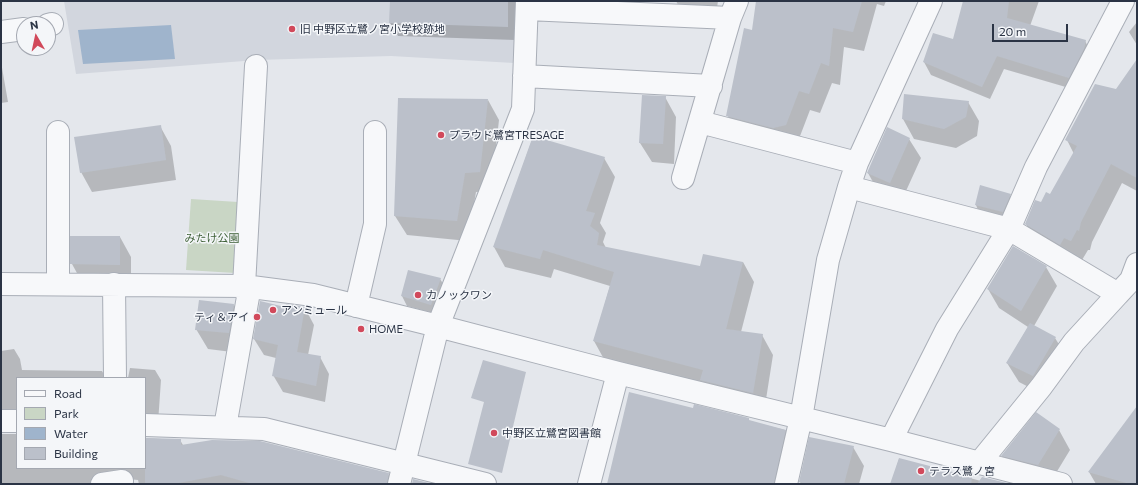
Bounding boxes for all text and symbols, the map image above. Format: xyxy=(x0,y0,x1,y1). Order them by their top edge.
north arrow xyxy=(16,16,56,56)
scale bar xyxy=(994,16,1070,42)
text: N xyxy=(29,18,39,32)
place label: 旧 中野区立鷺ノ宮小学校跡地 xyxy=(300,22,445,36)
marker: 旧 中野区立鷺ノ宮小学校跡地 xyxy=(287,24,297,34)
text: 20 m xyxy=(999,24,1026,38)
place label: プラウド鷺宮TRESAGE xyxy=(449,128,564,142)
marker: プラウド鷺宮TRESAGE xyxy=(436,130,446,140)
park label: みたけ公園 xyxy=(185,231,239,245)
place label: カノックワン xyxy=(426,288,492,302)
marker: カノックワン xyxy=(413,290,423,300)
place label: アンミュール xyxy=(281,303,347,317)
marker: アンミュール xyxy=(268,305,278,315)
place label: ティ＆アイ xyxy=(194,310,249,324)
marker: ティ＆アイ xyxy=(252,312,262,322)
place label: HOME xyxy=(369,322,403,336)
marker: HOME xyxy=(356,324,366,334)
legend xyxy=(16,377,146,469)
text: Road xyxy=(54,386,82,400)
text: Park xyxy=(54,406,79,420)
text: Water xyxy=(54,426,88,440)
place label: 中野区立鷺宮図書館 xyxy=(502,426,601,440)
marker: 中野区立鷺宮図書館 xyxy=(489,428,499,438)
text: Building xyxy=(54,446,98,460)
place label: テラス鷺ノ宮 xyxy=(929,464,995,478)
marker: テラス鷺ノ宮 xyxy=(916,466,926,476)

